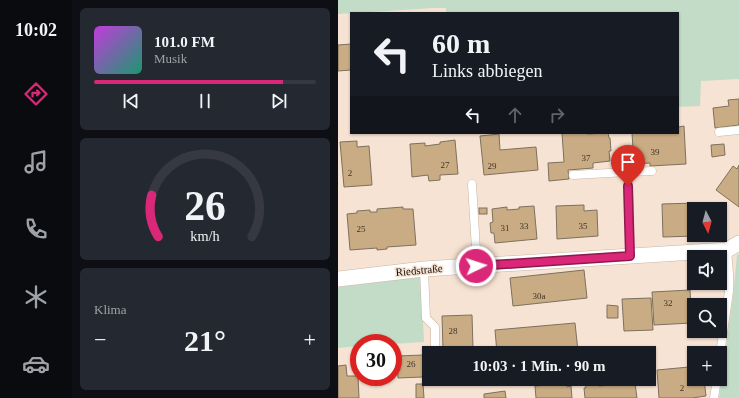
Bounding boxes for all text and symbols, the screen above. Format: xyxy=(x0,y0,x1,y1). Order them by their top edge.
text: 10:02 xyxy=(15,20,57,40)
icon: left xyxy=(366,28,418,80)
text: 60 m xyxy=(432,28,490,59)
text: 101.0 FM xyxy=(154,34,215,50)
text: Musik xyxy=(154,51,187,66)
text: Links abbiegen xyxy=(432,61,542,81)
icon: directions xyxy=(22,80,50,108)
icon: previous xyxy=(120,90,142,112)
icon: pause xyxy=(194,90,216,112)
icon: next xyxy=(268,90,290,112)
icon: left xyxy=(462,104,484,126)
icon: ahead xyxy=(504,104,526,126)
icon: right xyxy=(546,104,568,126)
pin xyxy=(611,145,645,186)
house number: 39 xyxy=(651,147,660,157)
icon: music xyxy=(22,148,50,176)
icon: arrive xyxy=(617,151,639,173)
house number: 37 xyxy=(582,153,591,163)
house number: 27 xyxy=(441,160,450,170)
house number: 29 xyxy=(488,161,497,171)
house number: 2 xyxy=(348,168,352,178)
text: 26 xyxy=(184,183,226,229)
north arrow xyxy=(687,202,727,242)
map controls xyxy=(687,202,727,386)
icon: phone xyxy=(22,215,50,243)
house number: 33 xyxy=(520,221,529,231)
house number: 35 xyxy=(579,221,588,231)
house number: 31 xyxy=(501,223,510,233)
house number: 25 xyxy=(357,224,366,234)
text: km/h xyxy=(190,228,220,244)
position arrow xyxy=(455,245,497,287)
button: sound xyxy=(687,250,727,290)
street label: Riedstraße xyxy=(395,262,443,278)
icon: climate xyxy=(22,283,50,311)
house number: 30a xyxy=(533,291,546,301)
house number: 32 xyxy=(664,298,673,308)
button: search xyxy=(687,298,727,338)
text: Klima xyxy=(94,302,127,317)
text: 21° xyxy=(184,324,226,357)
house number: 28 xyxy=(449,326,458,336)
text: − xyxy=(94,327,106,352)
text: + xyxy=(304,327,316,352)
speed limit sign: 30 xyxy=(350,334,402,386)
button: + xyxy=(687,346,727,386)
icon: car xyxy=(22,350,50,378)
text: 10:03 · 1 Min. · 90 m xyxy=(473,358,605,374)
house number: 26 xyxy=(407,359,416,369)
house number: 2 xyxy=(680,383,684,393)

